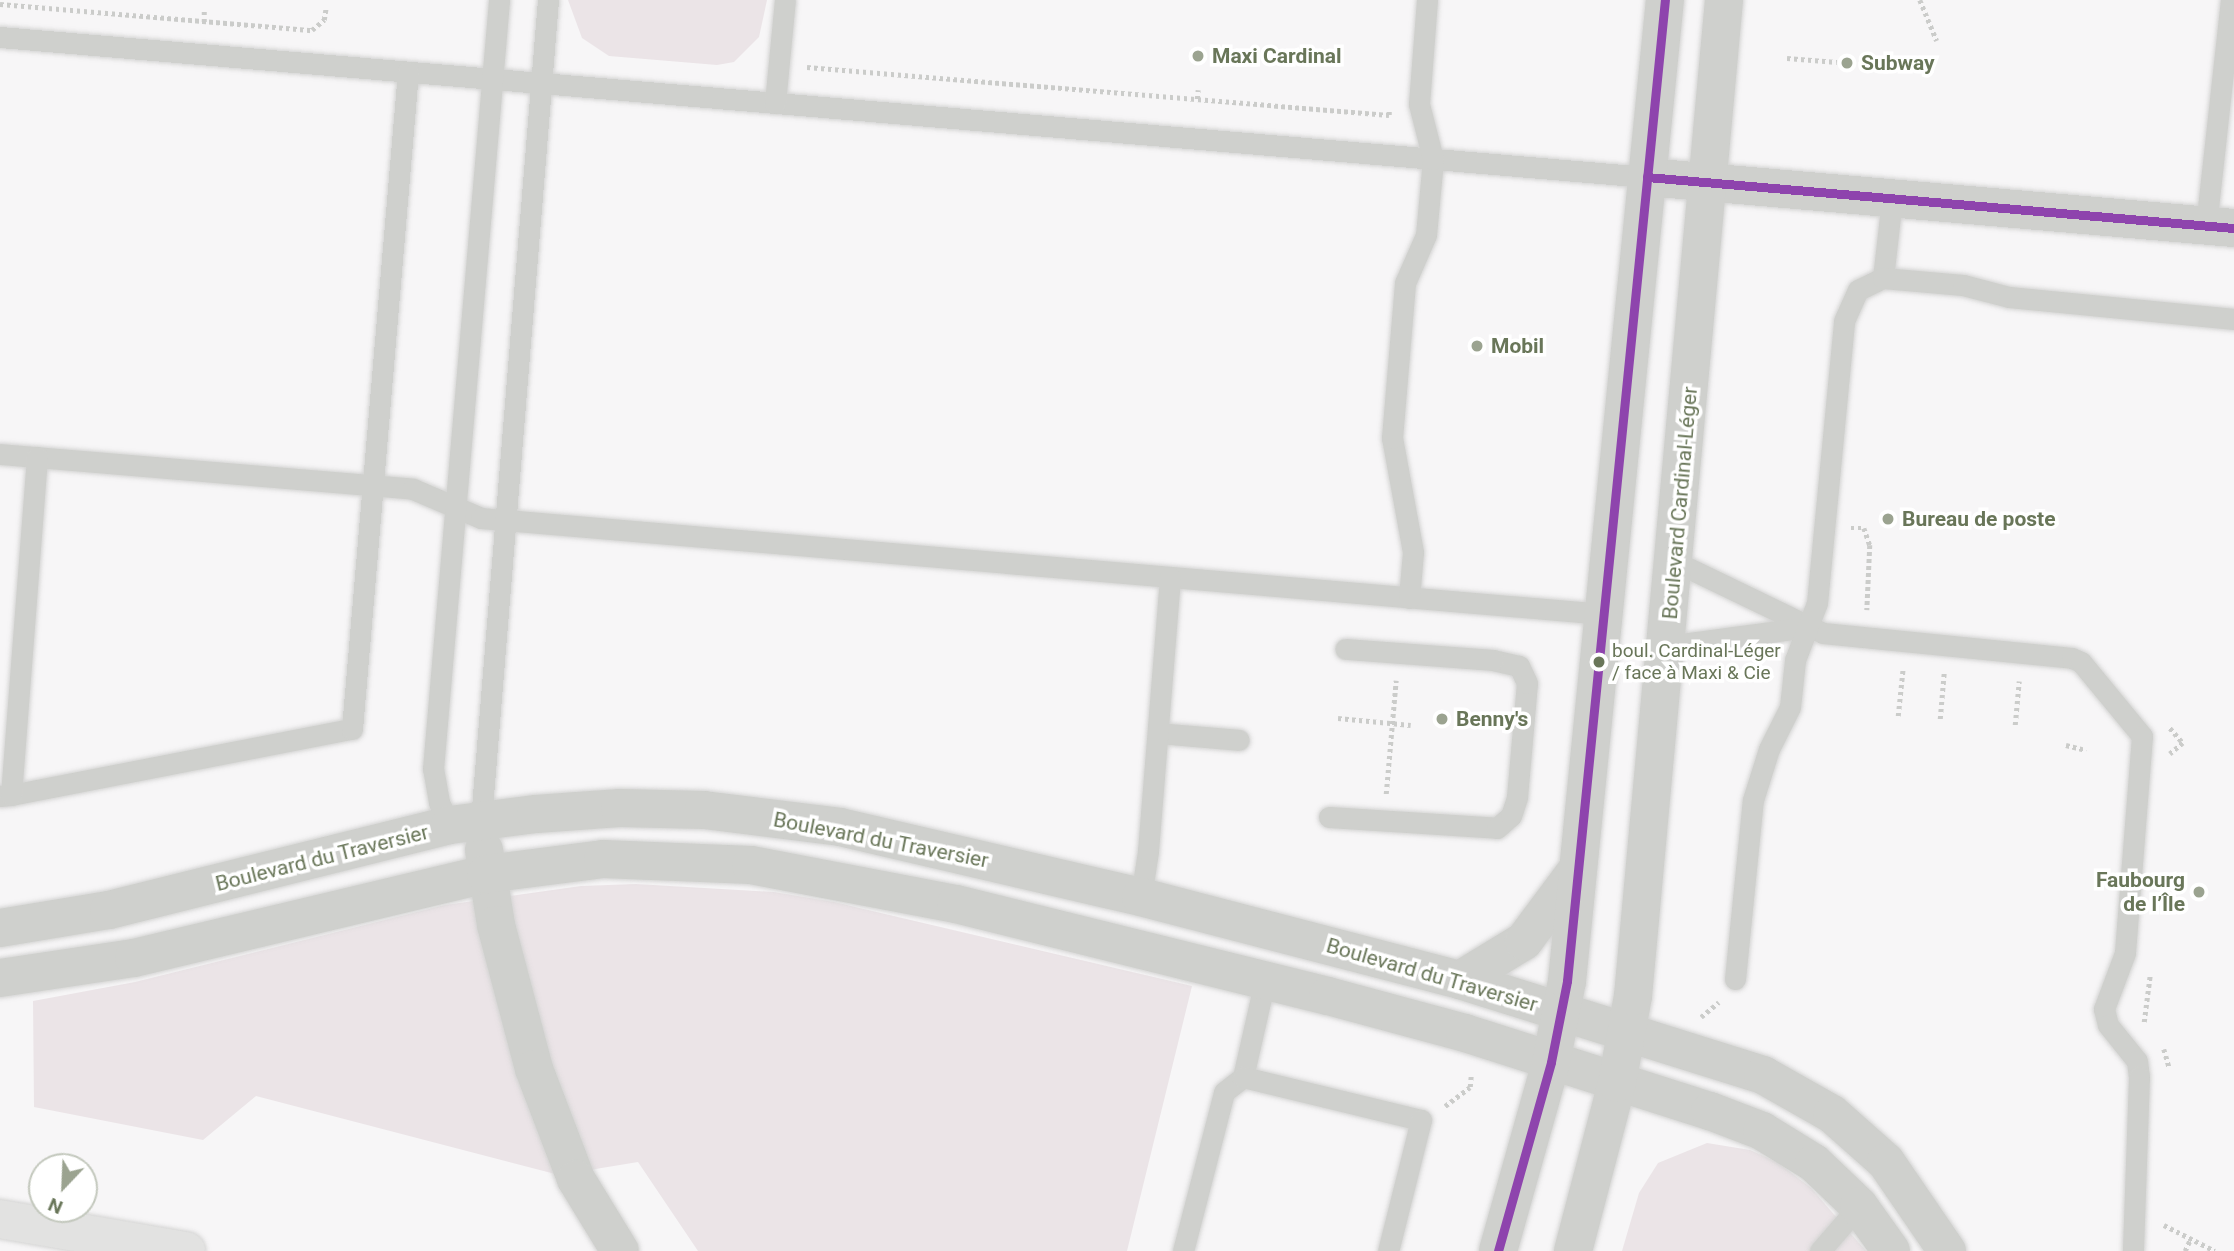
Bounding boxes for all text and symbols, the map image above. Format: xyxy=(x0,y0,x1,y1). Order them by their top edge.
place label: Maxi Cardinal xyxy=(1212,43,1342,69)
marker: Maxi Cardinal xyxy=(1190,48,1206,64)
place label: Subway xyxy=(1861,50,1935,76)
marker: Subway xyxy=(1839,55,1855,71)
place label: Mobil xyxy=(1491,333,1544,359)
marker: Mobil xyxy=(1469,338,1485,354)
street label: Boulevard Cardinal-Léger xyxy=(1657,386,1703,620)
place label: Bureau de poste xyxy=(1902,506,2056,532)
marker: Bureau de poste xyxy=(1880,511,1896,527)
place label: boul. Cardinal-Léger / face à Maxi & Cie xyxy=(1612,640,1781,684)
marker: boul. Cardinal-Léger / face à Maxi & Cie xyxy=(1592,655,1606,669)
place label: Benny's xyxy=(1456,706,1528,732)
marker: Benny's xyxy=(1434,711,1450,727)
street label: Boulevard du Traversier xyxy=(771,807,991,873)
street label: Boulevard du Traversier xyxy=(213,819,431,897)
place label: Faubourg de l’Île xyxy=(2096,867,2185,917)
marker: Faubourg de l’Île xyxy=(2191,884,2207,900)
street label: Boulevard du Traversier xyxy=(1323,933,1541,1017)
north arrow xyxy=(28,1153,98,1223)
text: N xyxy=(45,1193,66,1219)

